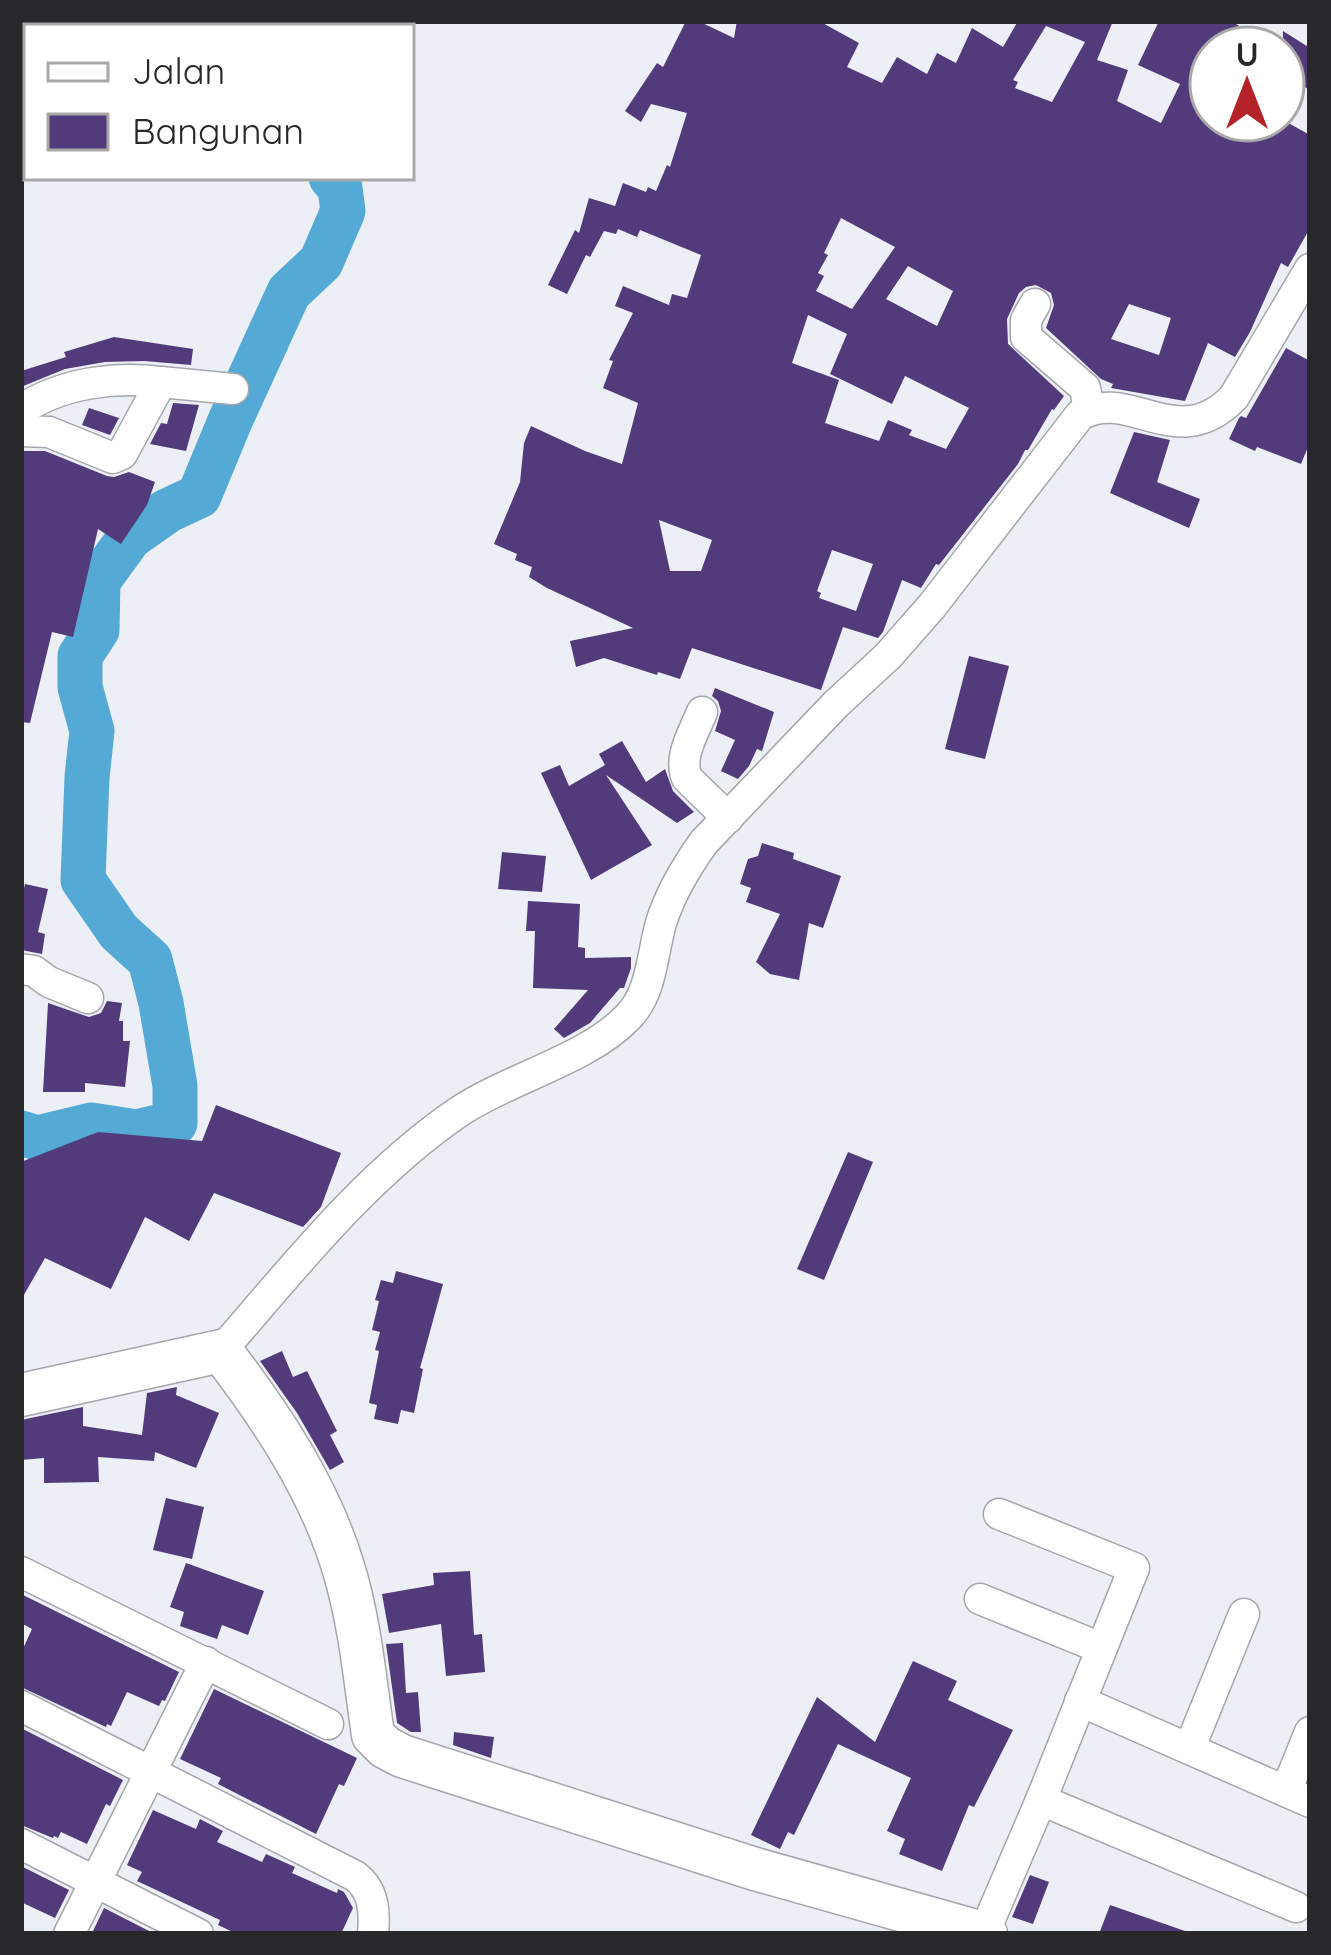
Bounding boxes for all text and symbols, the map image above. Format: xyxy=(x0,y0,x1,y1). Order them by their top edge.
legend xyxy=(24,24,414,180)
north arrow xyxy=(1187,24,1307,144)
text: U xyxy=(1235,33,1259,74)
text: Jalan xyxy=(132,48,225,93)
text: Bangunan xyxy=(132,108,304,153)

